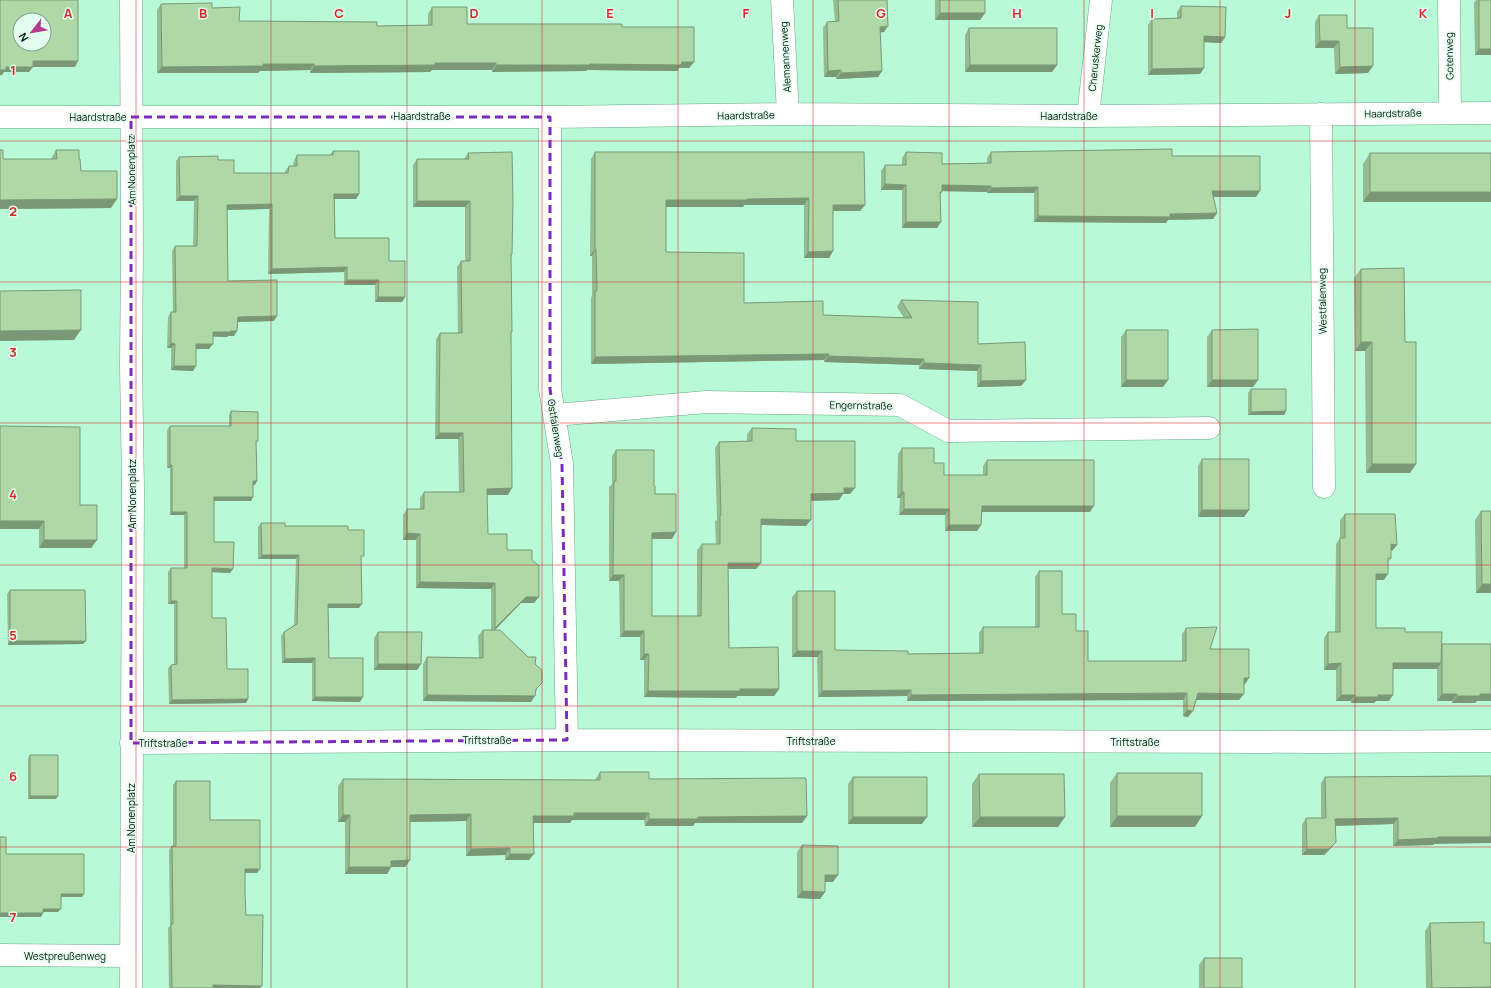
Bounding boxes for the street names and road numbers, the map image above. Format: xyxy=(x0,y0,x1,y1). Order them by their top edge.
street label: Alemannenweg xyxy=(776,21,794,93)
street label: Cheruskerweg xyxy=(1085,24,1105,92)
street label: Gotenweg xyxy=(1442,32,1456,80)
street label: Haardstraße xyxy=(1364,105,1422,121)
street label: Haardstraße xyxy=(717,107,775,123)
street label: Haardstraße xyxy=(393,109,451,123)
street label: Haardstraße xyxy=(1040,109,1098,123)
street label: Haardstraße xyxy=(69,110,127,124)
street label: Am Nonenplatz xyxy=(123,135,139,205)
street label: Westfalenweg xyxy=(1314,268,1330,334)
street label: Engernstraße xyxy=(829,397,893,413)
street label: Ostfalenweg xyxy=(544,398,568,458)
street label: Am Nonenplatz xyxy=(125,459,139,529)
street label: Triftstraße xyxy=(462,733,512,747)
street label: Triftstraße xyxy=(786,734,836,748)
street label: Triftstraße xyxy=(1110,735,1160,749)
street label: Triftstraße xyxy=(138,736,188,750)
street label: Am Nonenplatz xyxy=(124,783,138,853)
street label: Westpreußenweg xyxy=(24,949,106,963)

